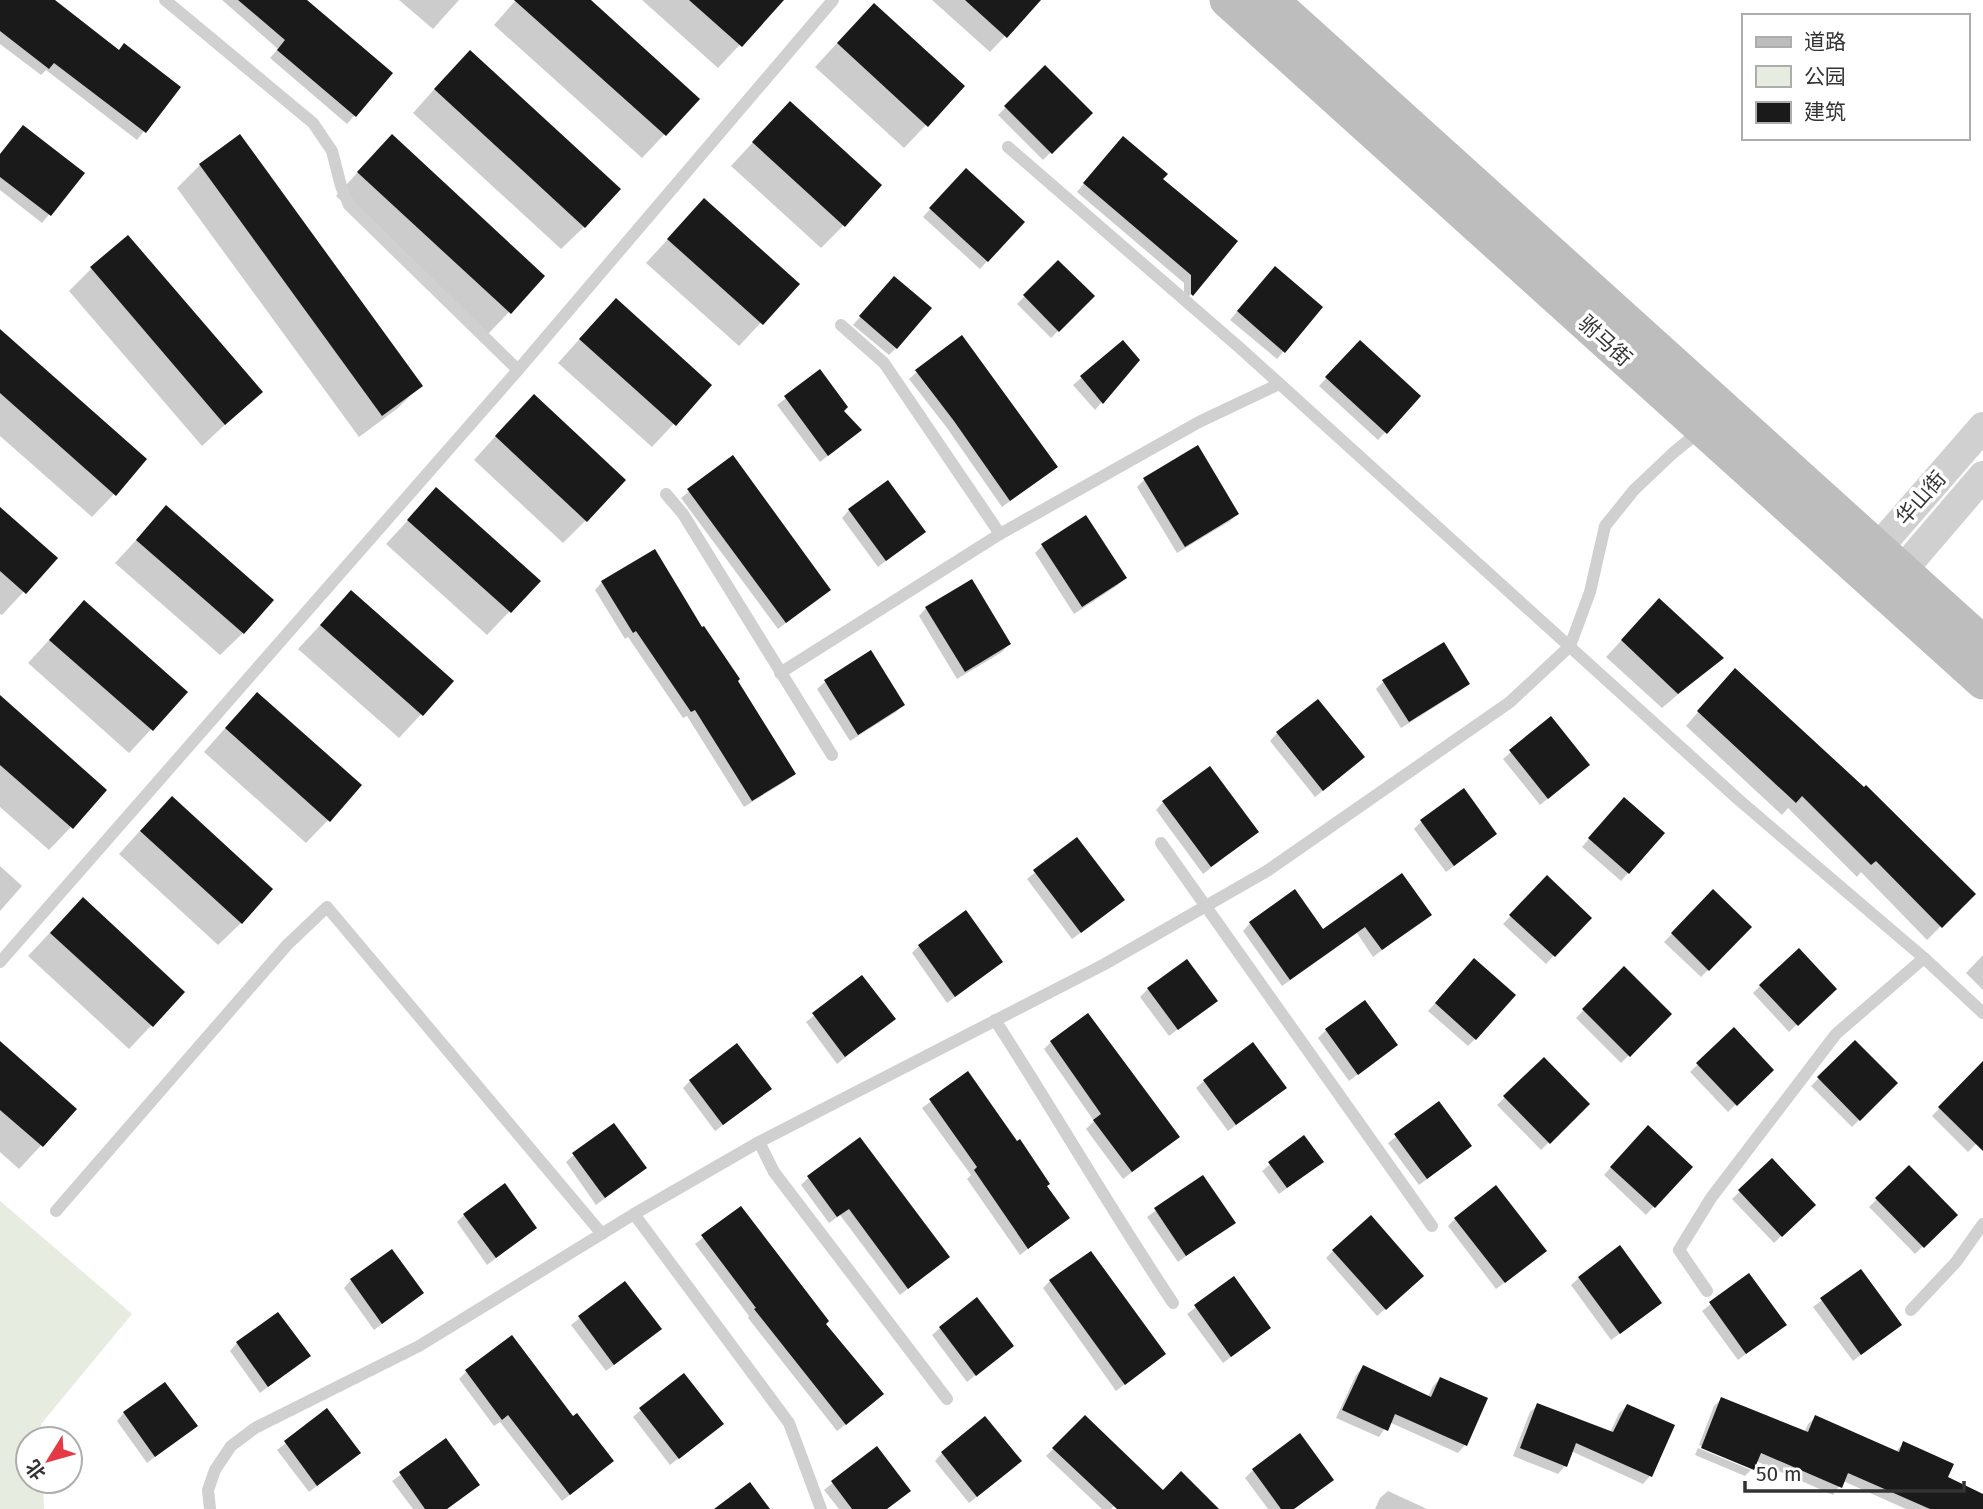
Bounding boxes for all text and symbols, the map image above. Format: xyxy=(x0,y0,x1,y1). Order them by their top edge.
legend xyxy=(1742,14,1969,140)
text: 道路 xyxy=(1804,29,1846,55)
text: 公园 xyxy=(1804,64,1846,90)
text: 建筑 xyxy=(1804,99,1846,125)
street label: 驸马街 xyxy=(1573,310,1637,372)
street label: 华山街 xyxy=(1891,466,1951,530)
north arrow xyxy=(14,1425,84,1495)
scale bar xyxy=(1745,1450,1964,1494)
text: 北 xyxy=(21,1455,51,1484)
text: 50 m xyxy=(1756,1461,1802,1487)

